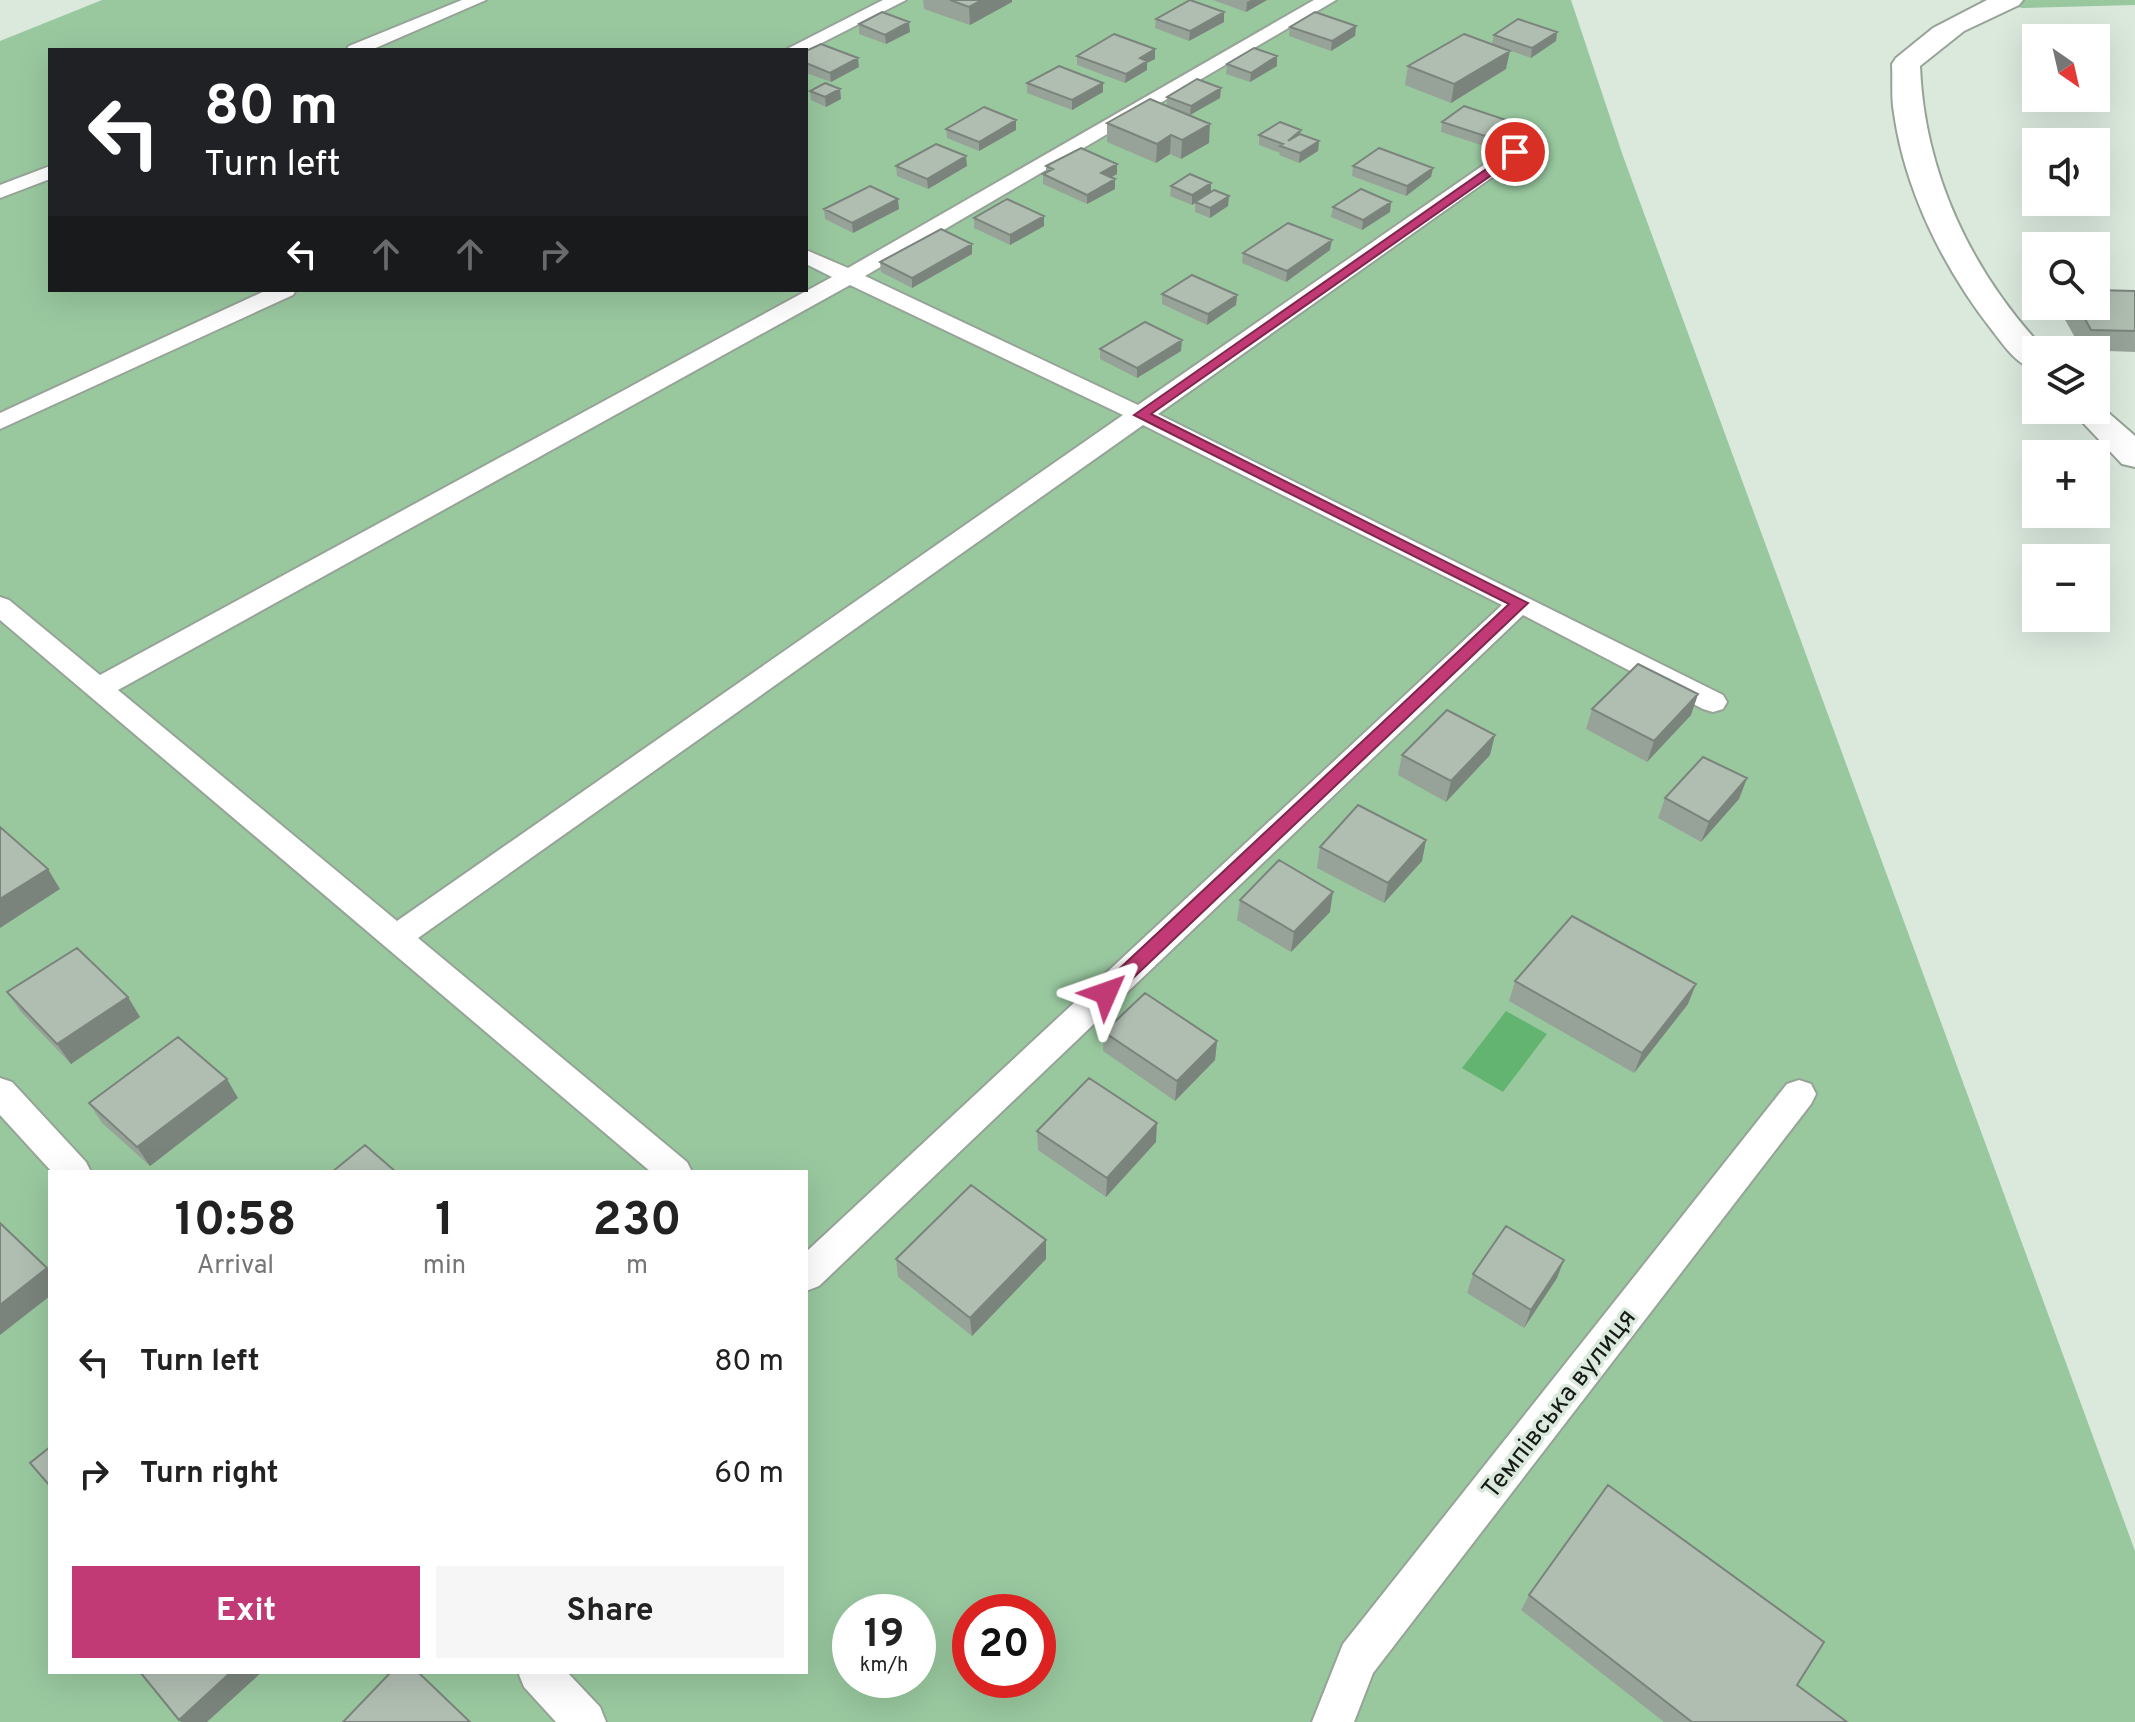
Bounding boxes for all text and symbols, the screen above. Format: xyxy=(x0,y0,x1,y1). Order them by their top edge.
north arrow xyxy=(2022,24,2110,112)
map controls xyxy=(2022,24,2110,632)
text: 80 m xyxy=(204,74,338,144)
icon: left xyxy=(72,80,176,184)
pin xyxy=(1481,118,1549,186)
button: sound xyxy=(2022,128,2110,216)
icon: arrive xyxy=(1493,130,1537,174)
text: Turn left xyxy=(204,143,341,189)
icon: left xyxy=(280,232,324,276)
icon: ahead xyxy=(364,232,408,276)
icon: ahead xyxy=(448,232,492,276)
icon: right xyxy=(532,232,576,276)
button: search xyxy=(2022,232,2110,320)
button: layers xyxy=(2022,336,2110,424)
button: + xyxy=(2022,440,2110,528)
button: − xyxy=(2022,544,2110,632)
position arrow xyxy=(1064,951,1148,1035)
text: 10:58 xyxy=(174,1192,296,1252)
text: 1 xyxy=(435,1192,454,1252)
text: 230 xyxy=(593,1192,682,1252)
text: Arrival xyxy=(197,1250,274,1283)
text: min xyxy=(423,1250,466,1283)
text: m xyxy=(626,1250,648,1283)
street label: Темпівська вулиця xyxy=(1476,1303,1644,1506)
icon: left xyxy=(72,1340,116,1384)
text: Turn left xyxy=(140,1344,260,1381)
text: 80 m xyxy=(714,1344,784,1381)
icon: right xyxy=(72,1452,116,1496)
text: Turn right xyxy=(140,1456,278,1493)
text: 60 m xyxy=(714,1456,784,1493)
button: Exit xyxy=(72,1566,420,1658)
button: Share xyxy=(436,1566,784,1658)
speed limit sign: 20 xyxy=(952,1594,1056,1698)
text: 19 xyxy=(864,1611,904,1661)
text: km/h xyxy=(860,1653,908,1679)

